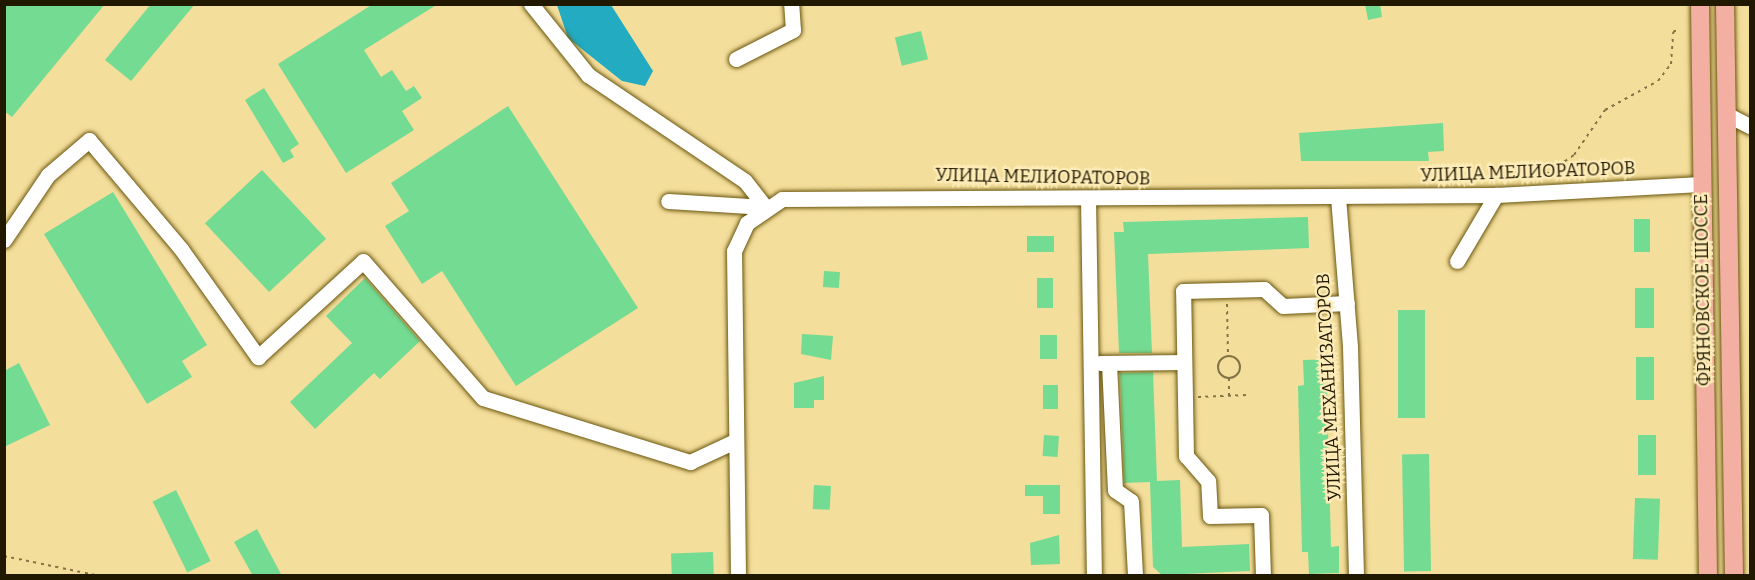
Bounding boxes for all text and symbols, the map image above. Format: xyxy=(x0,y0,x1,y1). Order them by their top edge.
street label: УЛИЦА МЕЛИОРАТОРОВ xyxy=(1420,157,1636,187)
street label: УЛИЦА МЕЛИОРАТОРОВ xyxy=(935,164,1151,190)
street label: ФРЯНОВСКОЕ ШОССЕ xyxy=(1691,194,1715,386)
street label: УЛИЦА МЕХАНИЗАТОРОВ xyxy=(1312,273,1346,501)

